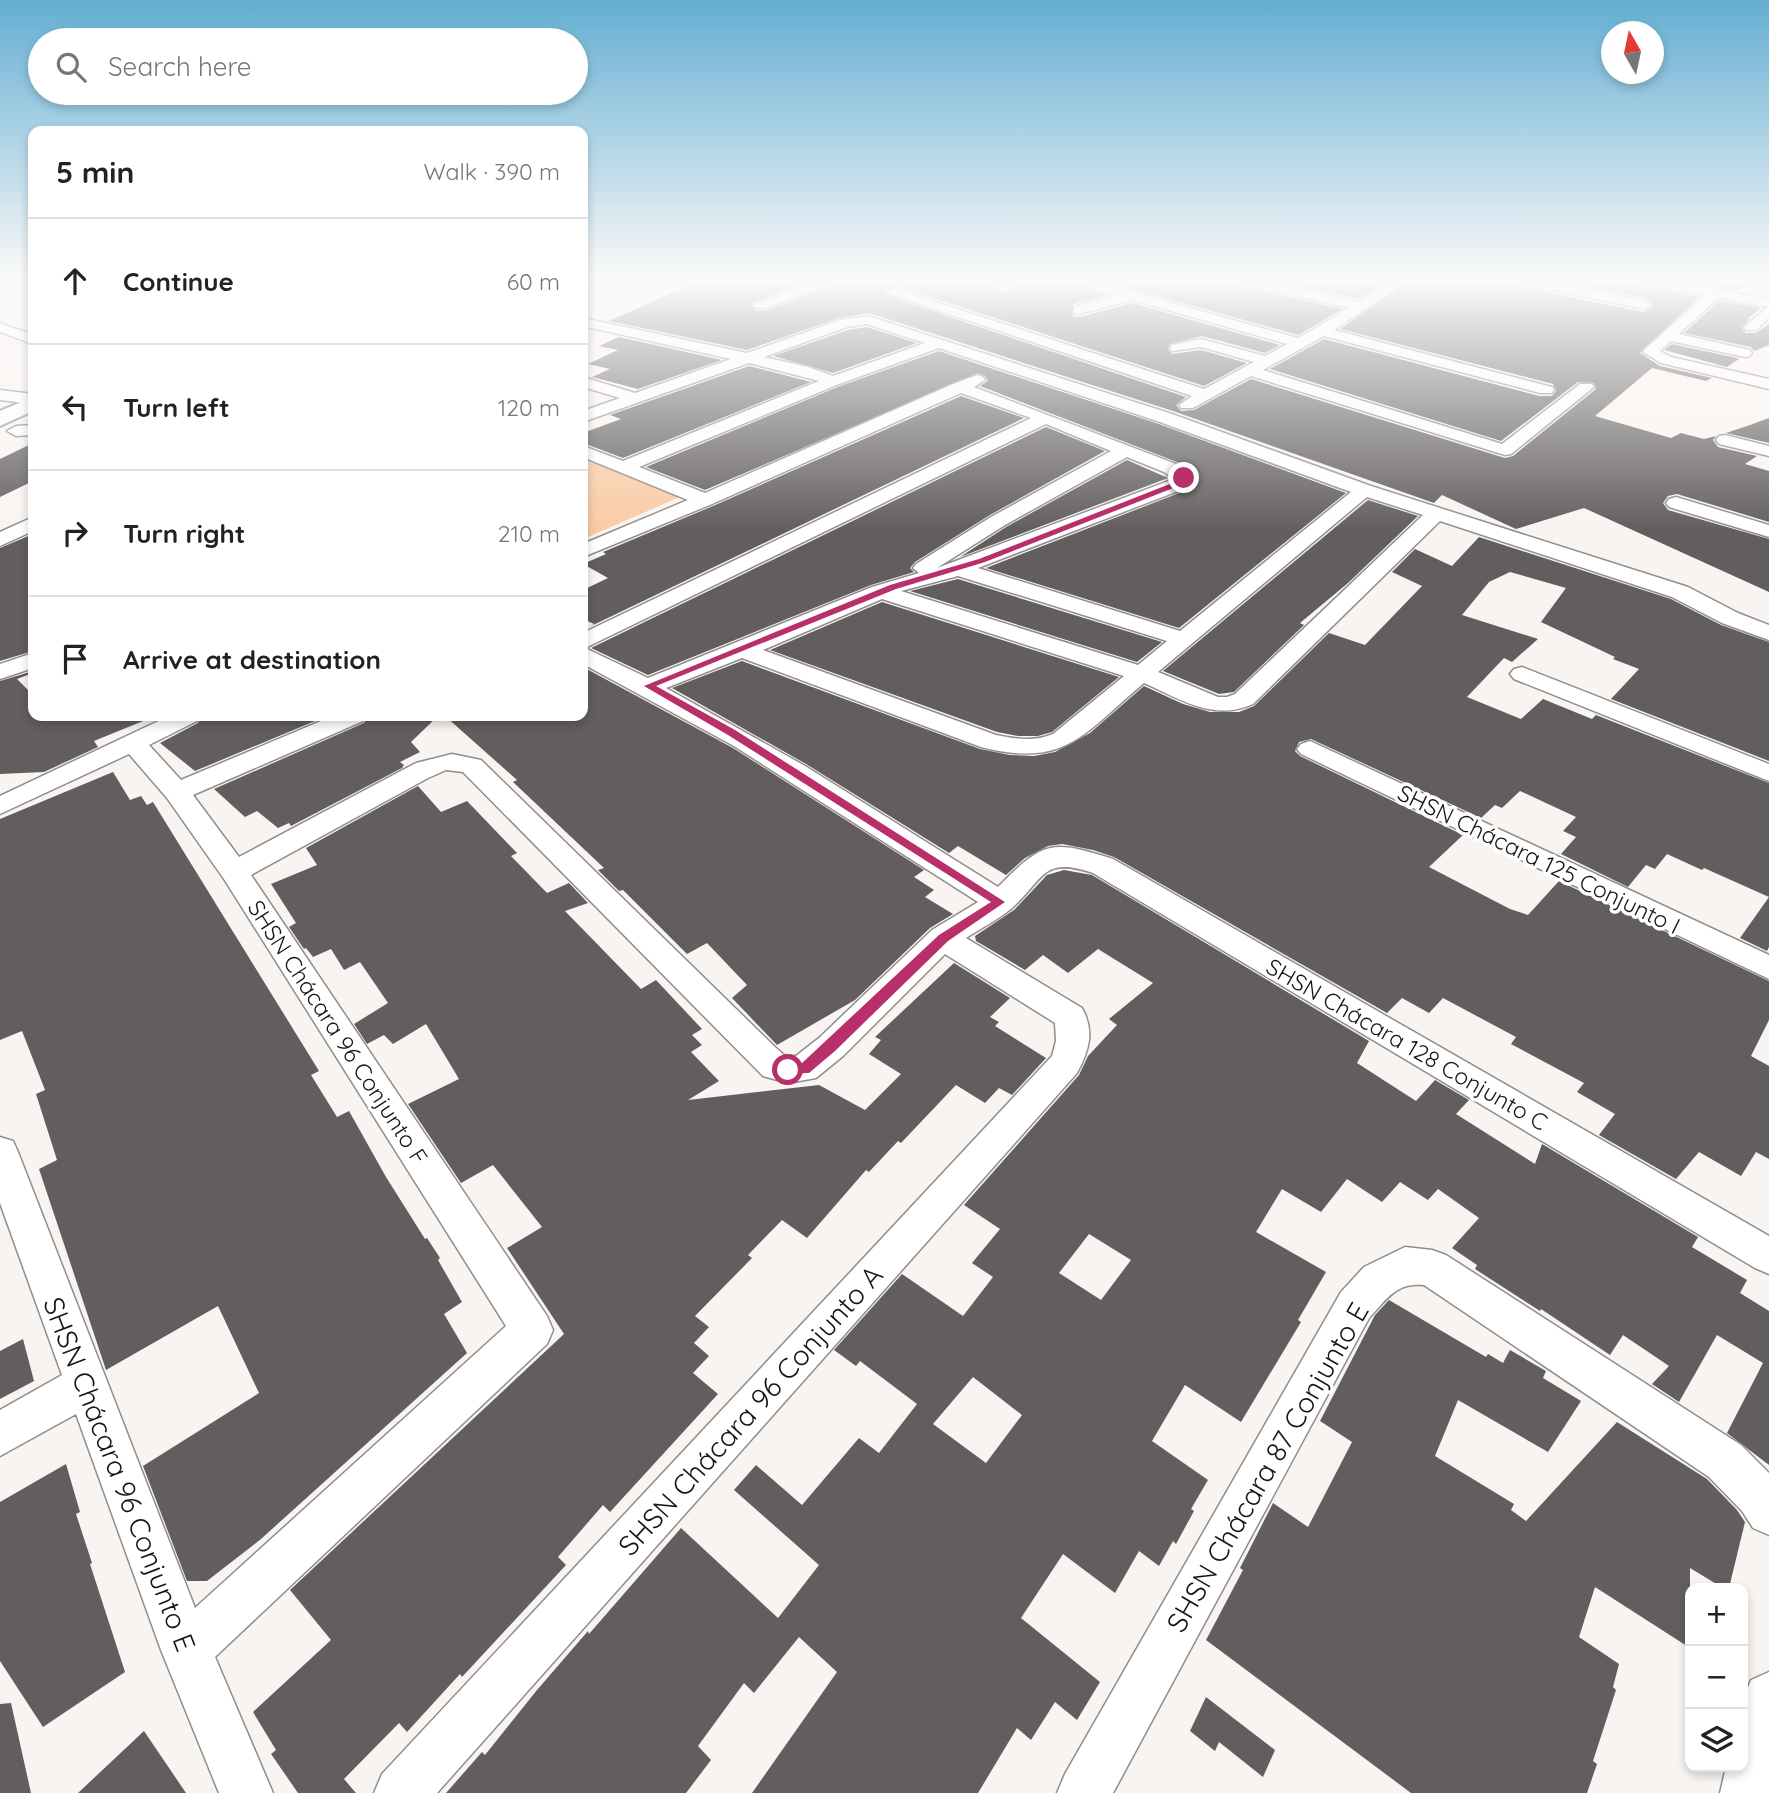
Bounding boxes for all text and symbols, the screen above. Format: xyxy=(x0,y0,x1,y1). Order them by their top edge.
north arrow xyxy=(1601,21,1664,84)
search box xyxy=(28,28,588,105)
icon: search xyxy=(52,48,90,86)
text: Search here xyxy=(108,50,252,83)
text: 5 min xyxy=(56,153,134,191)
text: Walk · 390 m xyxy=(424,157,560,186)
icon: ahead xyxy=(56,262,94,300)
text: Continue xyxy=(123,265,234,298)
text: 60 m xyxy=(507,267,560,296)
icon: left xyxy=(56,388,94,426)
text: Turn left xyxy=(123,391,230,424)
text: 120 m xyxy=(498,393,560,422)
route end xyxy=(1168,462,1199,493)
icon: right xyxy=(56,514,94,552)
text: Turn right xyxy=(123,517,245,550)
text: 210 m xyxy=(498,519,560,548)
icon: arrive xyxy=(56,640,94,678)
text: Arrive at destination xyxy=(123,643,381,676)
street label: SHSN Chácara 125 Conjunto I xyxy=(1393,778,1685,940)
street label: SHSN Chácara 96 Conjunto F xyxy=(242,894,434,1170)
street label: SHSN Chácara 128 Conjunto C xyxy=(1261,952,1553,1136)
route start xyxy=(772,1054,803,1085)
street label: SHSN Chácara 96 Conjunto A xyxy=(610,1258,890,1562)
street label: SHSN Chácara 96 Conjunto E xyxy=(36,1292,204,1656)
street label: SHSN Chácara 87 Conjunto E xyxy=(1158,1296,1376,1638)
map controls xyxy=(1685,1583,1748,1772)
button: + xyxy=(1685,1583,1748,1646)
button: − xyxy=(1685,1646,1748,1709)
button: layers xyxy=(1685,1709,1748,1772)

